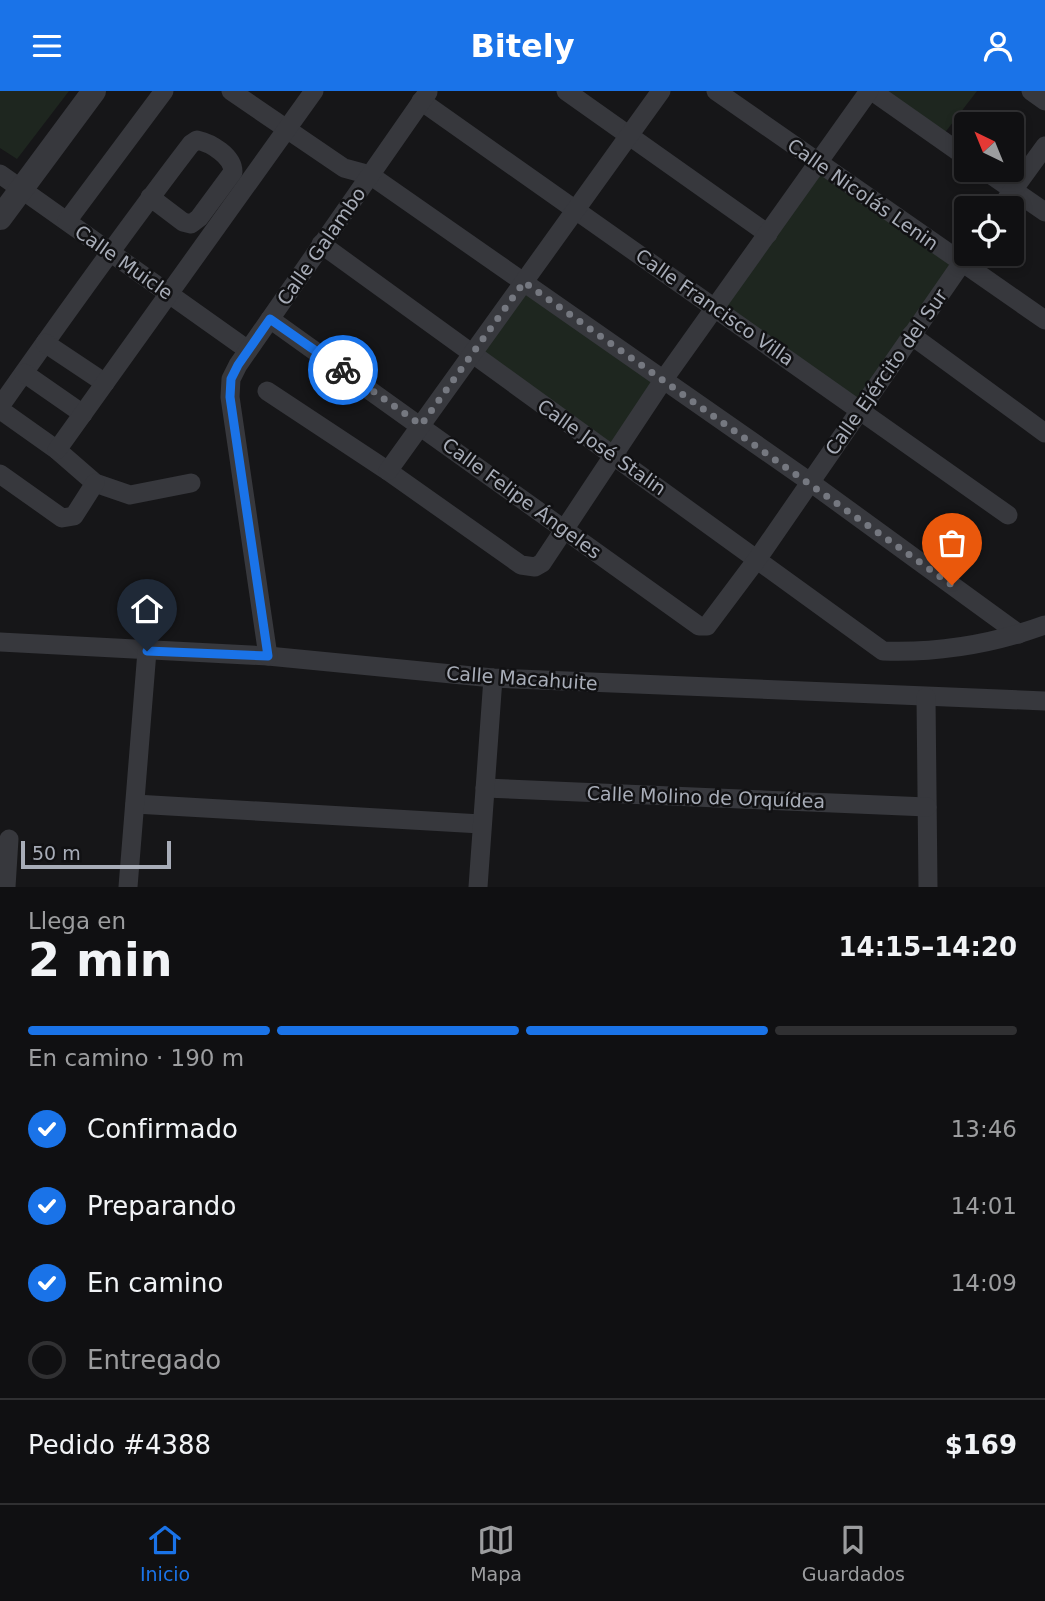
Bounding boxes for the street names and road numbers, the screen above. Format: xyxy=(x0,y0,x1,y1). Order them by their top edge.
street label: Calle Nicolás Lenin xyxy=(783,134,943,254)
street label: Calle Galambo xyxy=(272,183,370,309)
street label: Calle Muicle xyxy=(71,220,177,304)
street label: Calle Francisco Villa xyxy=(632,244,798,370)
street label: Calle Ejército del Sur xyxy=(820,285,952,459)
street label: Calle José Stalin xyxy=(534,394,670,500)
street label: Calle Felipe Ángeles xyxy=(438,433,606,563)
street label: Calle Macahuite xyxy=(446,662,598,694)
street label: Calle Molino de Orquídea xyxy=(586,782,826,812)

